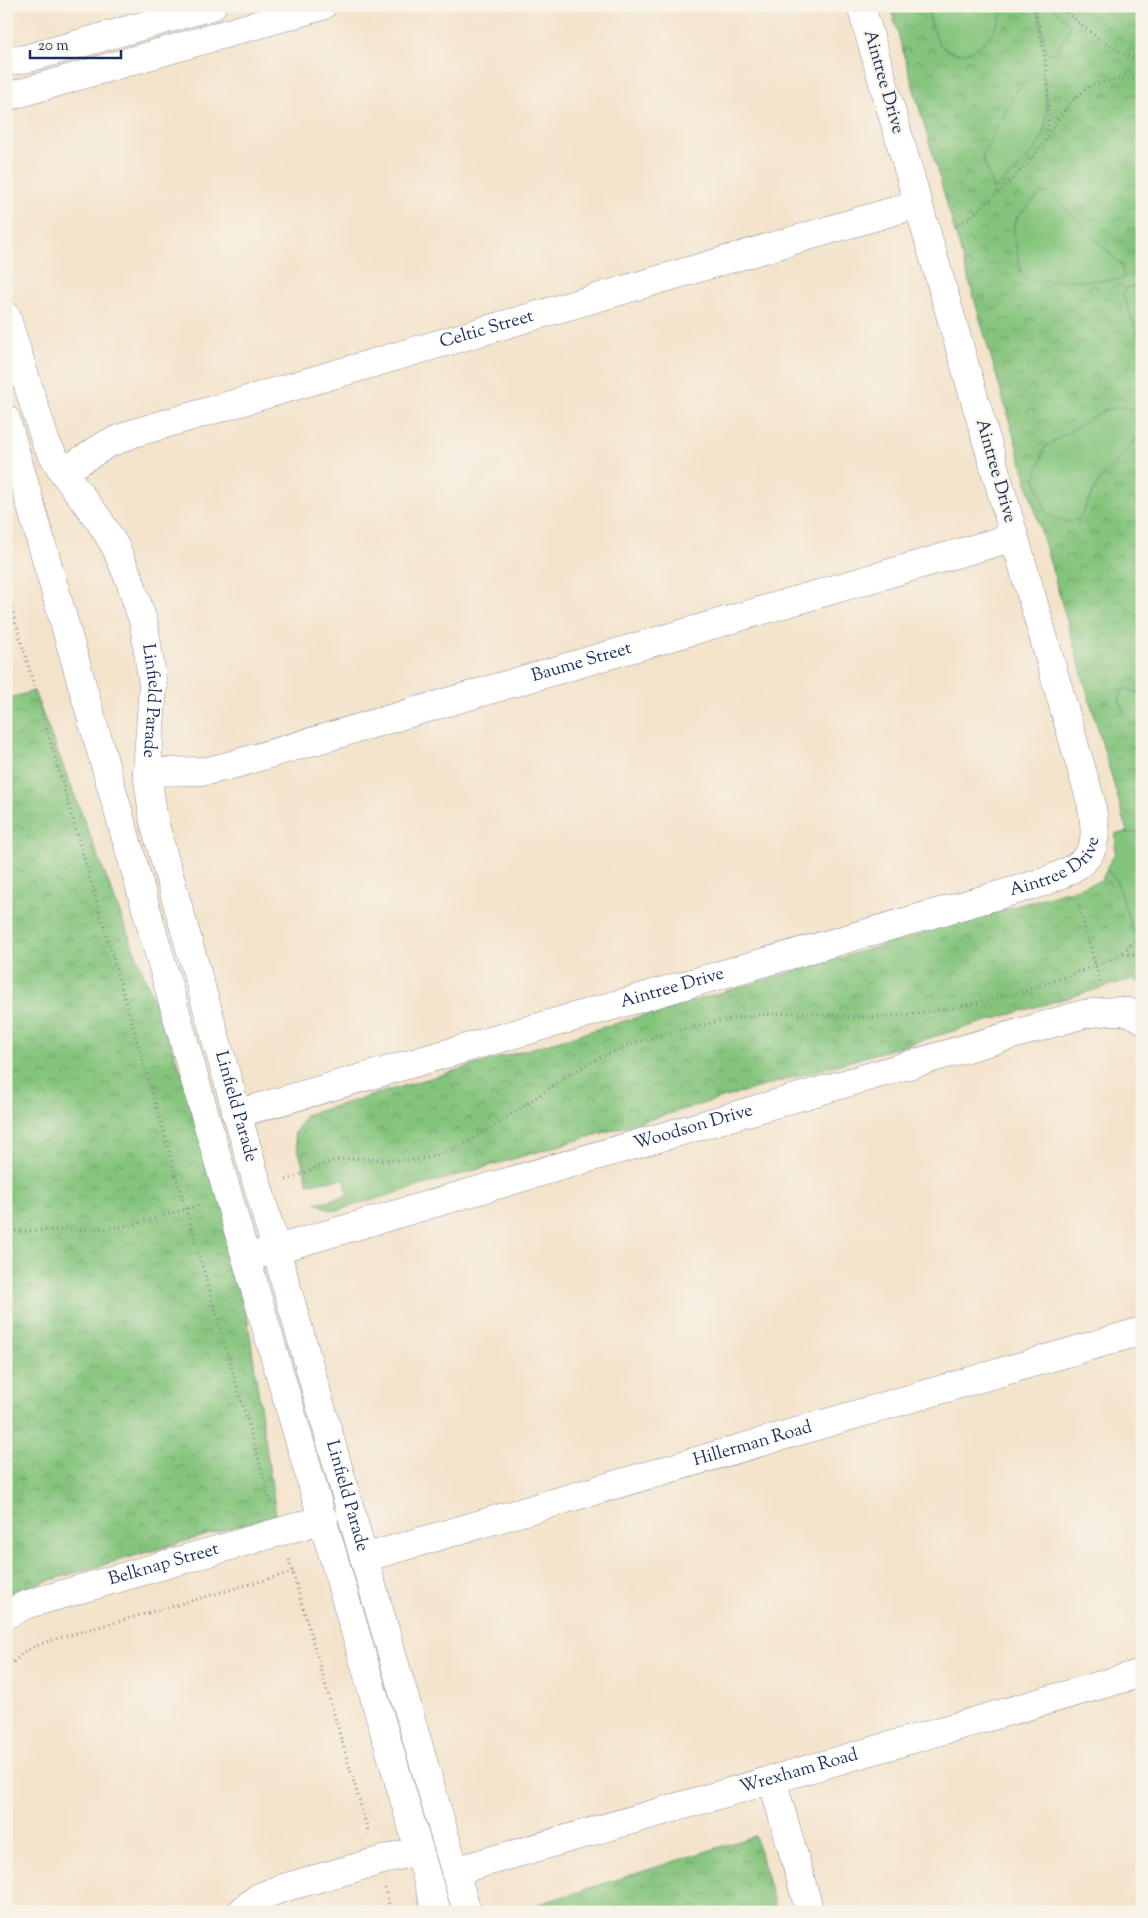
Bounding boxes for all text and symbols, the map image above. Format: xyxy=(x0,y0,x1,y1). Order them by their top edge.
street label: Aintree Drive xyxy=(856,27,910,137)
scale bar xyxy=(30,28,121,60)
text: 20 m xyxy=(38,36,69,57)
street label: Celtic Street xyxy=(437,304,537,356)
street label: Aintree Drive xyxy=(968,416,1022,526)
street label: Baume Street xyxy=(529,636,635,690)
street label: Linfield Parade xyxy=(134,642,166,759)
street label: Aintree Drive xyxy=(1007,835,1107,904)
street label: Aintree Drive xyxy=(617,961,727,1016)
street label: Linfield Parade xyxy=(207,1048,263,1165)
street label: Woodson Drive xyxy=(631,1098,756,1157)
street label: Hillerman Road xyxy=(690,1415,815,1474)
street label: Linfield Parade xyxy=(318,1437,375,1555)
street label: Belknap Street xyxy=(106,1537,222,1593)
street label: Wrexham Road xyxy=(737,1742,861,1801)

